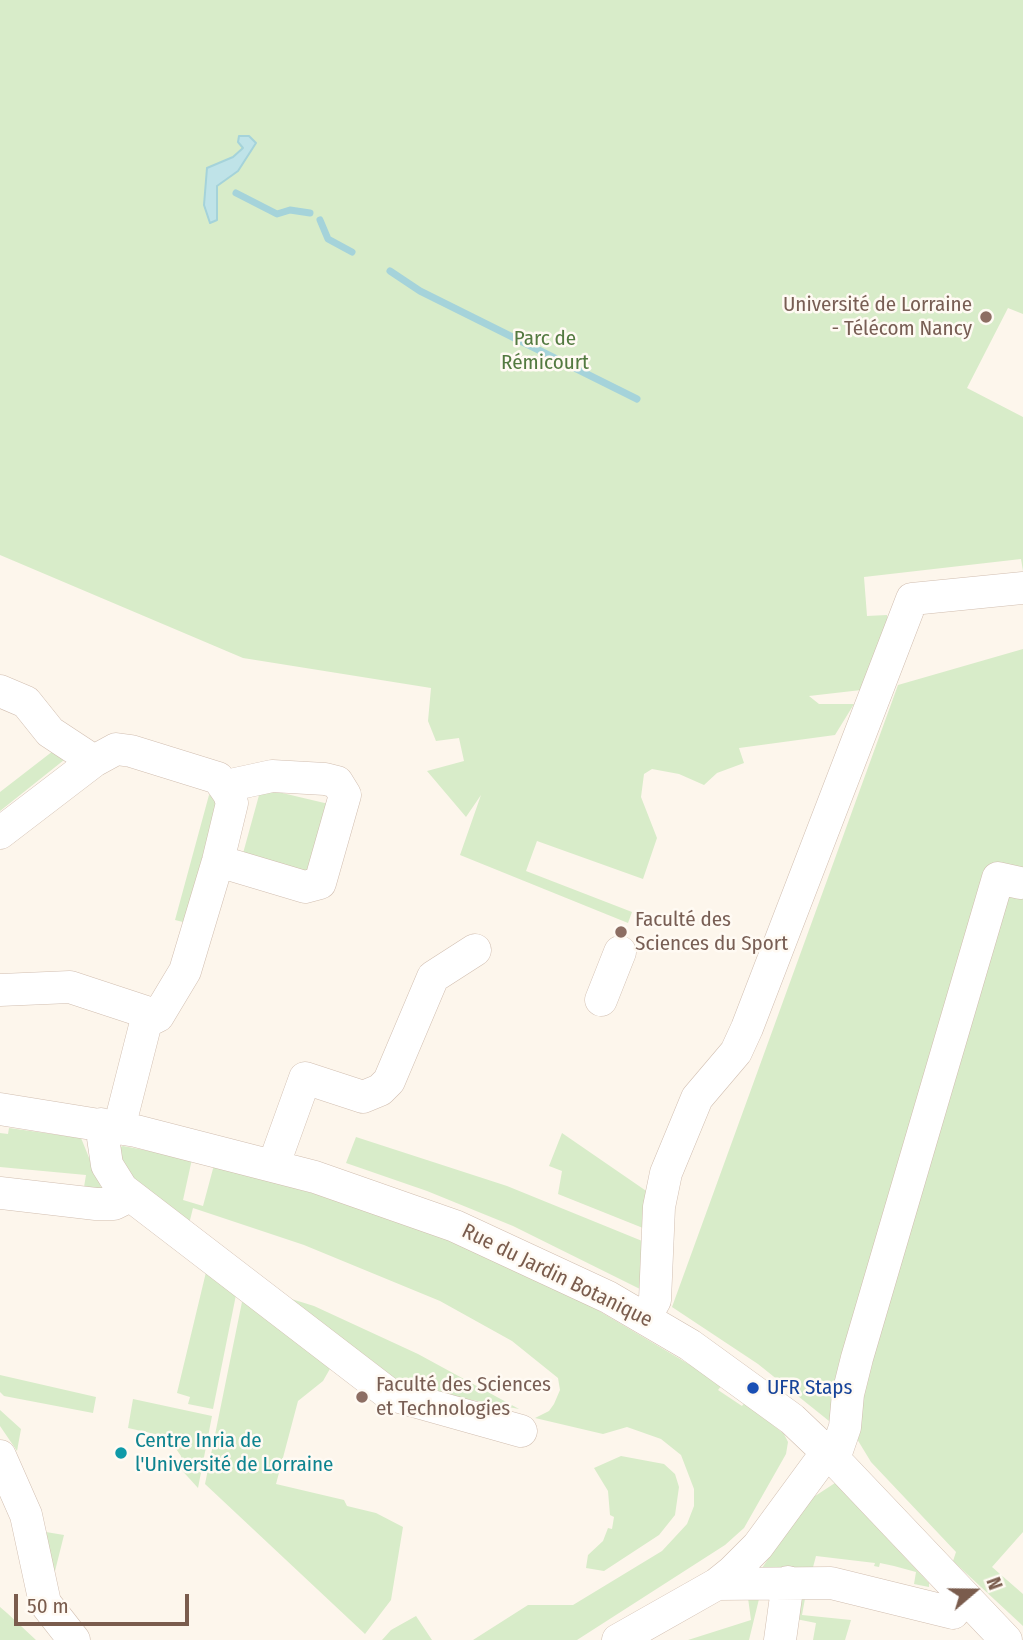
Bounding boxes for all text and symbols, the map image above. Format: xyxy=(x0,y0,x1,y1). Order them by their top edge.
place label: Université de Lorraine - Télécom Nancy xyxy=(783,292,972,342)
marker: Université de Lorraine - Télécom Nancy xyxy=(978,309,994,325)
park label: Parc de Rémicourt xyxy=(501,326,589,376)
place label: Faculté des Sciences du Sport xyxy=(635,907,788,957)
marker: Faculté des Sciences du Sport xyxy=(613,924,629,940)
street label: Rue du Jardin Botanique xyxy=(458,1219,656,1333)
place label: Faculté des Sciences et Technologies xyxy=(376,1372,551,1422)
place label: UFR Staps xyxy=(767,1375,852,1401)
marker: UFR Staps xyxy=(745,1380,761,1396)
marker: Faculté des Sciences et Technologies xyxy=(354,1389,370,1405)
place label: Centre Inria de l'Université de Lorraine xyxy=(135,1428,333,1478)
marker: Centre Inria de l'Université de Lorraine xyxy=(113,1445,129,1461)
north arrow xyxy=(939,1556,1009,1626)
text: N xyxy=(981,1574,1007,1593)
scale bar xyxy=(18,1580,192,1624)
text: 50 m xyxy=(27,1593,69,1619)

